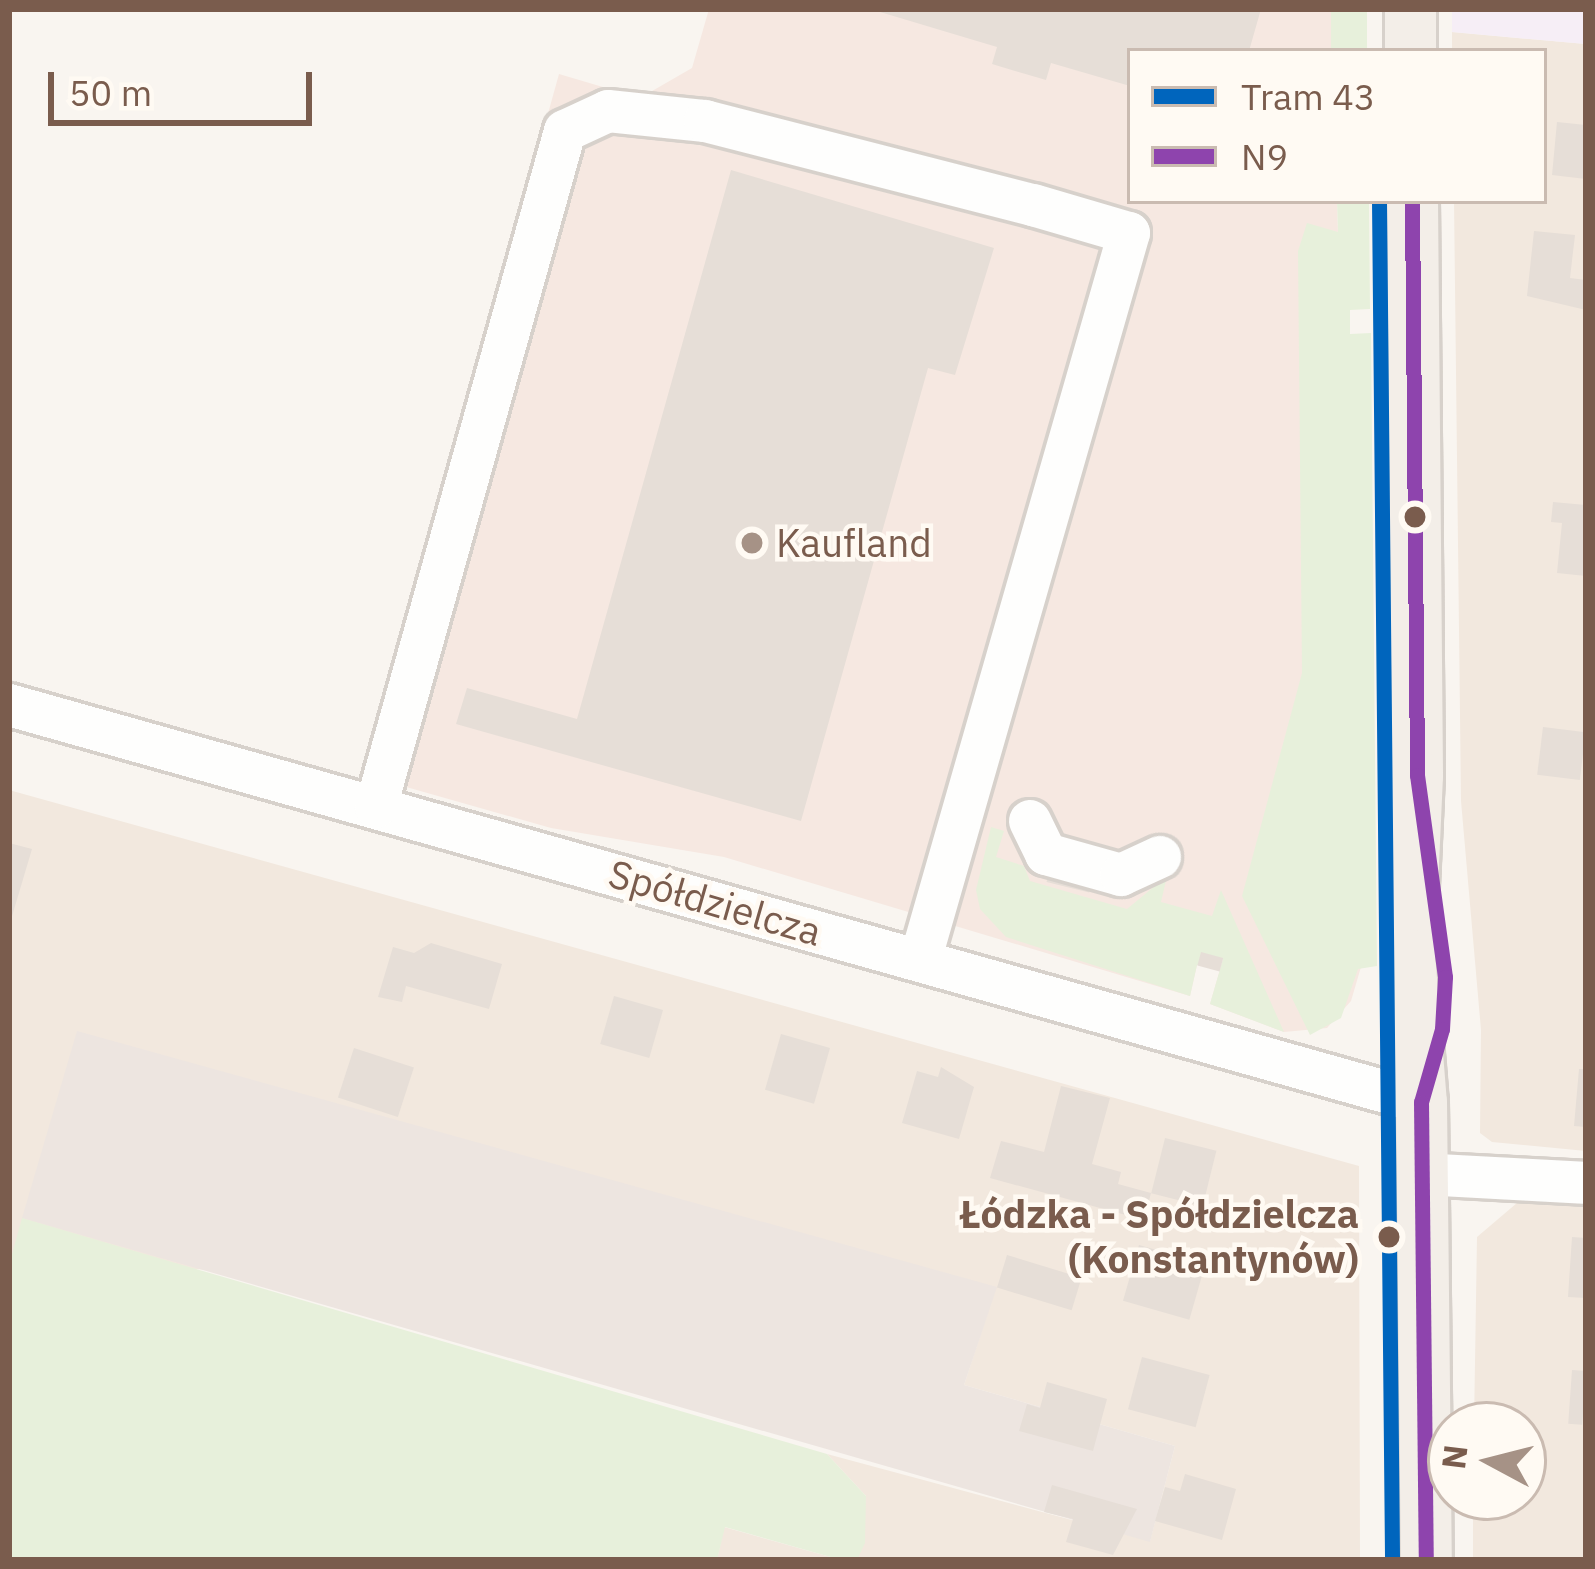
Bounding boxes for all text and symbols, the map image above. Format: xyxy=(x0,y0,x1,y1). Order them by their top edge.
scale bar xyxy=(54,48,318,122)
legend xyxy=(1127,48,1547,204)
text: 50 m xyxy=(69,69,152,116)
text: Tram 43 xyxy=(1241,73,1375,120)
text: N9 xyxy=(1241,133,1288,180)
unlabelled marker xyxy=(1404,506,1426,528)
place label: Kaufland xyxy=(776,520,932,566)
marker: Kaufland xyxy=(739,530,765,556)
street label: Spółdzielcza xyxy=(603,850,827,956)
place label: Łódzka - Spółdzielcza (Konstantynów) xyxy=(960,1192,1359,1283)
marker: Łódzka - Spółdzielcza (Konstantynów) xyxy=(1370,1218,1408,1256)
north arrow xyxy=(1427,1401,1547,1521)
text: N xyxy=(1431,1442,1477,1471)

